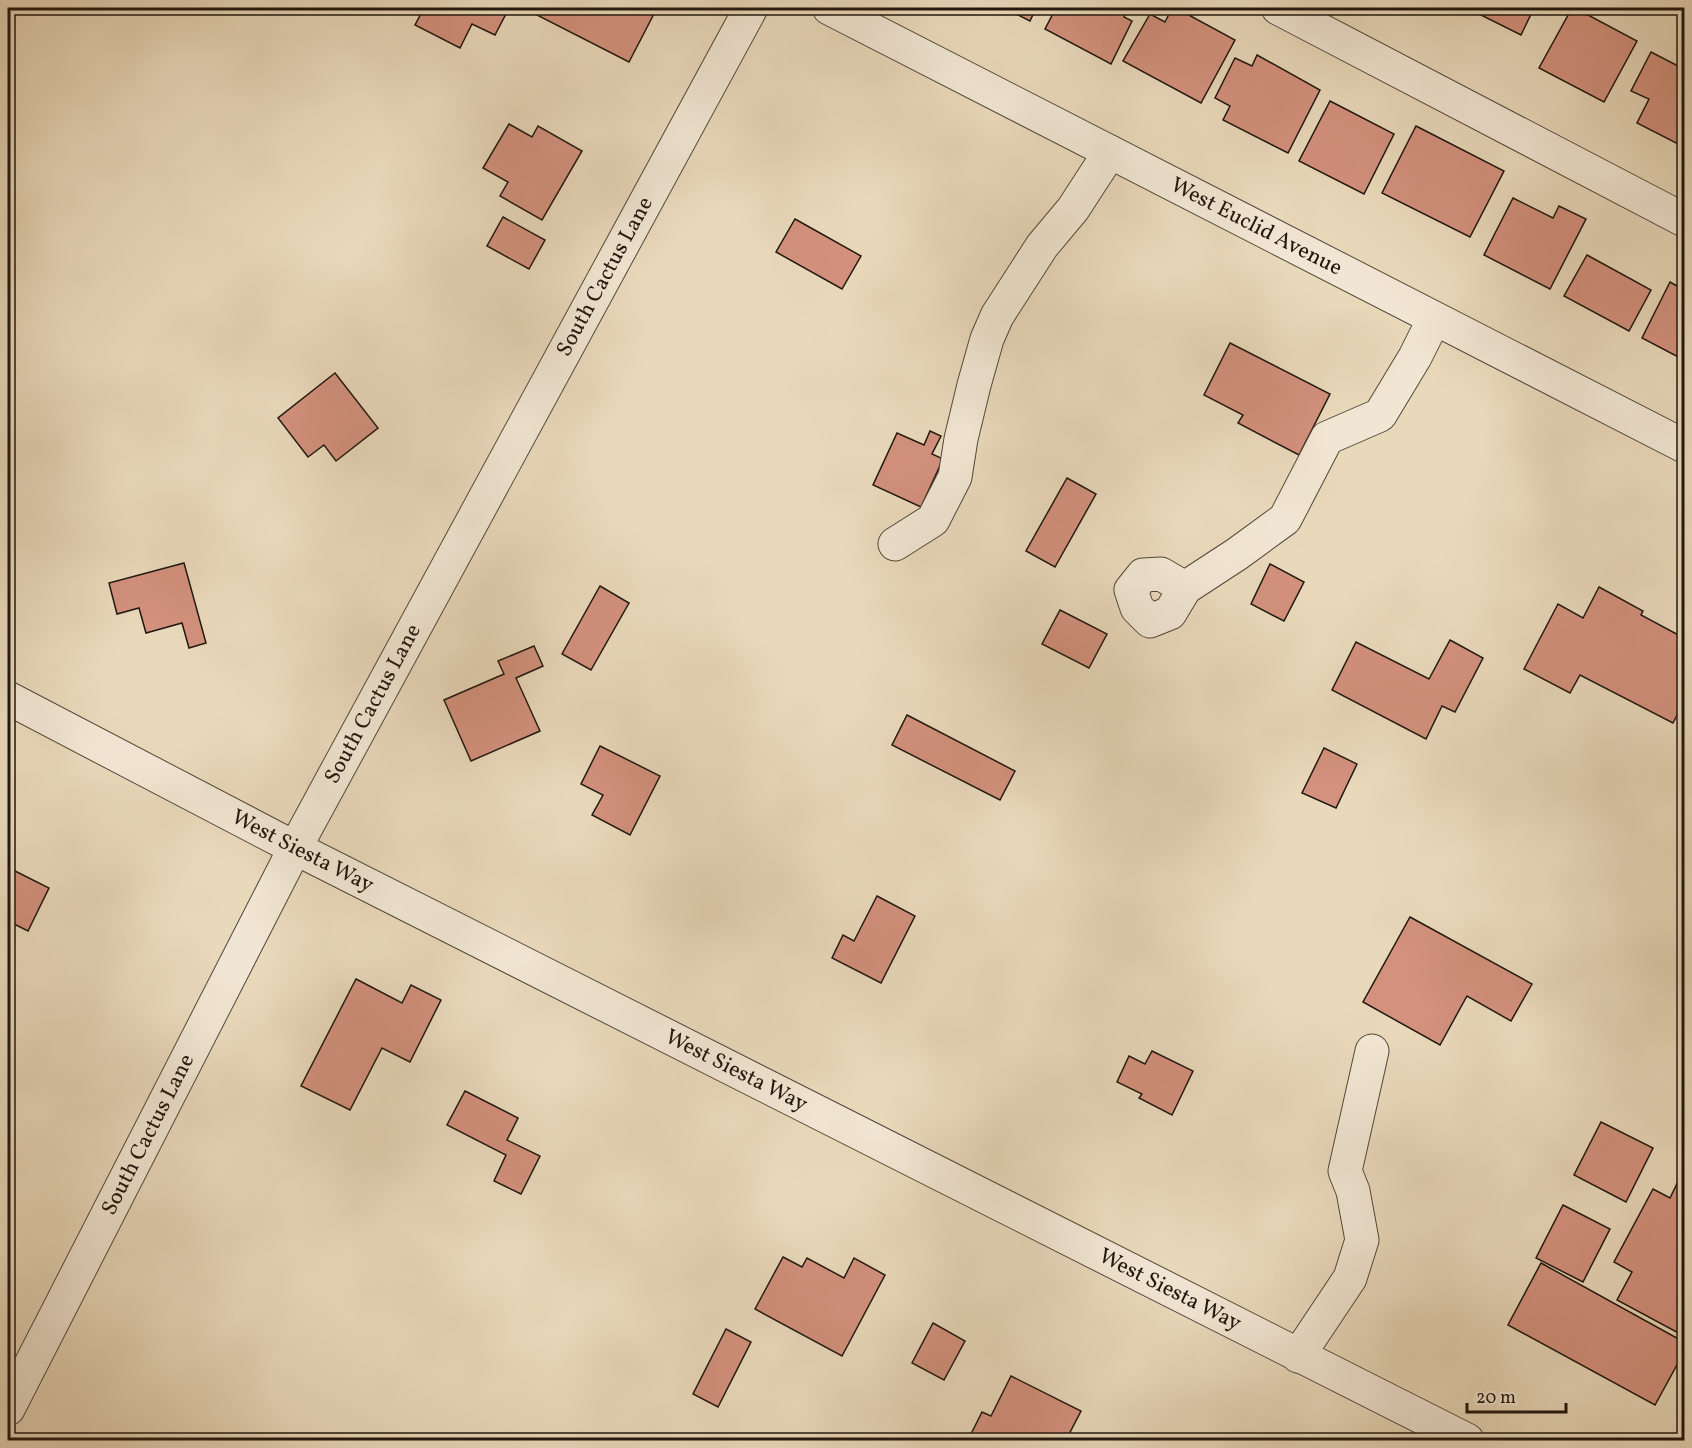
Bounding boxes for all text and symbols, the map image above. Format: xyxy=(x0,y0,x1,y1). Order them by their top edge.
street label: West Euclid Avenue xyxy=(1165,170,1348,284)
street label: South Cactus Lane xyxy=(549,191,661,362)
street label: South Cactus Lane xyxy=(317,619,429,789)
street label: West Siesta Way xyxy=(226,802,379,901)
street label: West Siesta Way xyxy=(659,1022,813,1120)
street label: South Cactus Lane xyxy=(94,1049,203,1221)
street label: West Siesta Way xyxy=(1093,1241,1247,1339)
scale bar xyxy=(1467,1376,1566,1414)
text: 20 m xyxy=(1476,1386,1516,1411)

